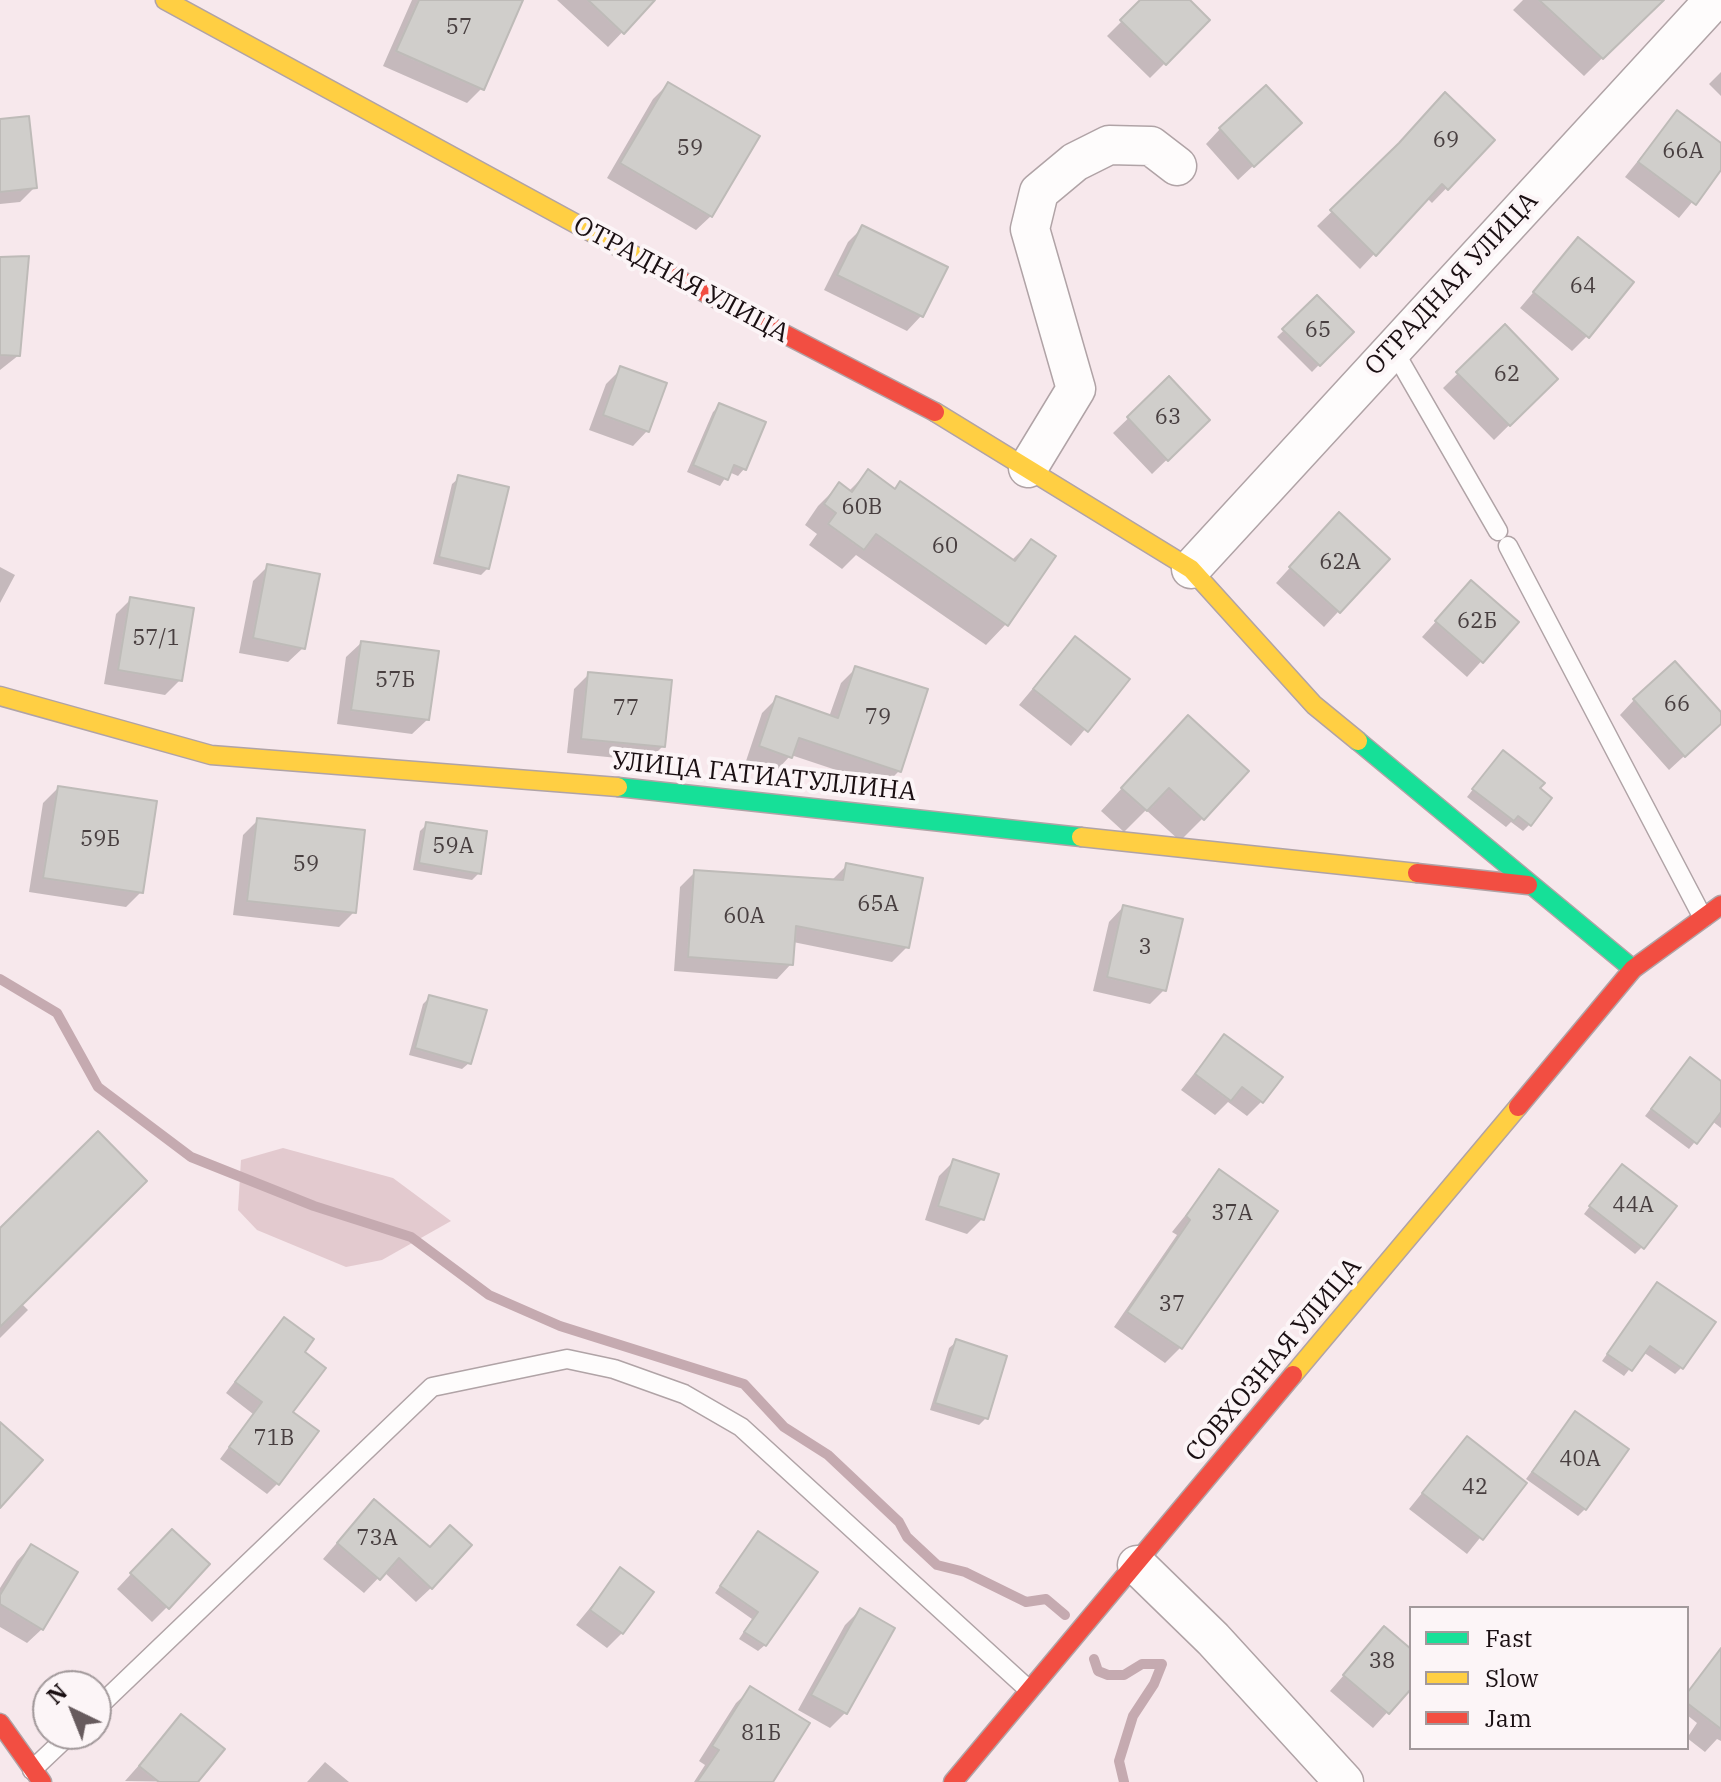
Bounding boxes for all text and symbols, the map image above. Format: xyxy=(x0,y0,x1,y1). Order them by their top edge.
house number: 57 xyxy=(446,15,472,41)
house number: 69 xyxy=(1433,128,1459,154)
house number: 59 xyxy=(677,136,703,162)
house number: 66А xyxy=(1662,139,1704,165)
street label: ОТРАДНАЯ УЛИЦА xyxy=(1359,186,1545,382)
street label: ОТРАДНАЯ УЛИЦА xyxy=(568,210,794,350)
house number: 64 xyxy=(1570,274,1596,300)
house number: 65 xyxy=(1305,318,1331,344)
house number: 62 xyxy=(1494,362,1520,388)
house number: 63 xyxy=(1155,405,1181,431)
house number: 60В xyxy=(841,495,883,521)
house number: 60 xyxy=(932,534,958,560)
house number: 62А xyxy=(1319,550,1361,576)
house number: 62Б xyxy=(1457,609,1497,635)
house number: 57/1 xyxy=(132,626,180,652)
house number: 57Б xyxy=(375,668,415,694)
house number: 66 xyxy=(1664,692,1690,718)
house number: 77 xyxy=(613,696,639,722)
house number: 79 xyxy=(865,705,891,731)
street label: УЛИЦА ГАТИАТУЛЛИНА xyxy=(610,745,918,809)
house number: 59Б xyxy=(80,827,120,853)
house number: 59А xyxy=(432,834,474,860)
house number: 59 xyxy=(293,852,319,878)
house number: 65А xyxy=(857,892,899,918)
house number: 60А xyxy=(723,904,765,930)
house number: 3 xyxy=(1138,935,1152,961)
house number: 44А xyxy=(1612,1193,1654,1219)
house number: 37А xyxy=(1211,1201,1253,1227)
street label: СОВХОЗНАЯ УЛИЦА xyxy=(1180,1252,1368,1468)
house number: 37 xyxy=(1159,1292,1185,1318)
house number: 71В xyxy=(253,1426,295,1452)
house number: 40А xyxy=(1559,1447,1601,1473)
house number: 42 xyxy=(1462,1475,1488,1501)
house number: 73А xyxy=(356,1526,398,1552)
legend xyxy=(1409,1606,1689,1750)
text: Fast xyxy=(1485,1622,1532,1654)
house number: 38 xyxy=(1369,1649,1395,1675)
text: Slow xyxy=(1485,1662,1538,1694)
north arrow xyxy=(32,1670,112,1750)
text: N xyxy=(40,1677,73,1710)
text: Jam xyxy=(1485,1702,1532,1734)
house number: 81Б xyxy=(741,1721,781,1747)

